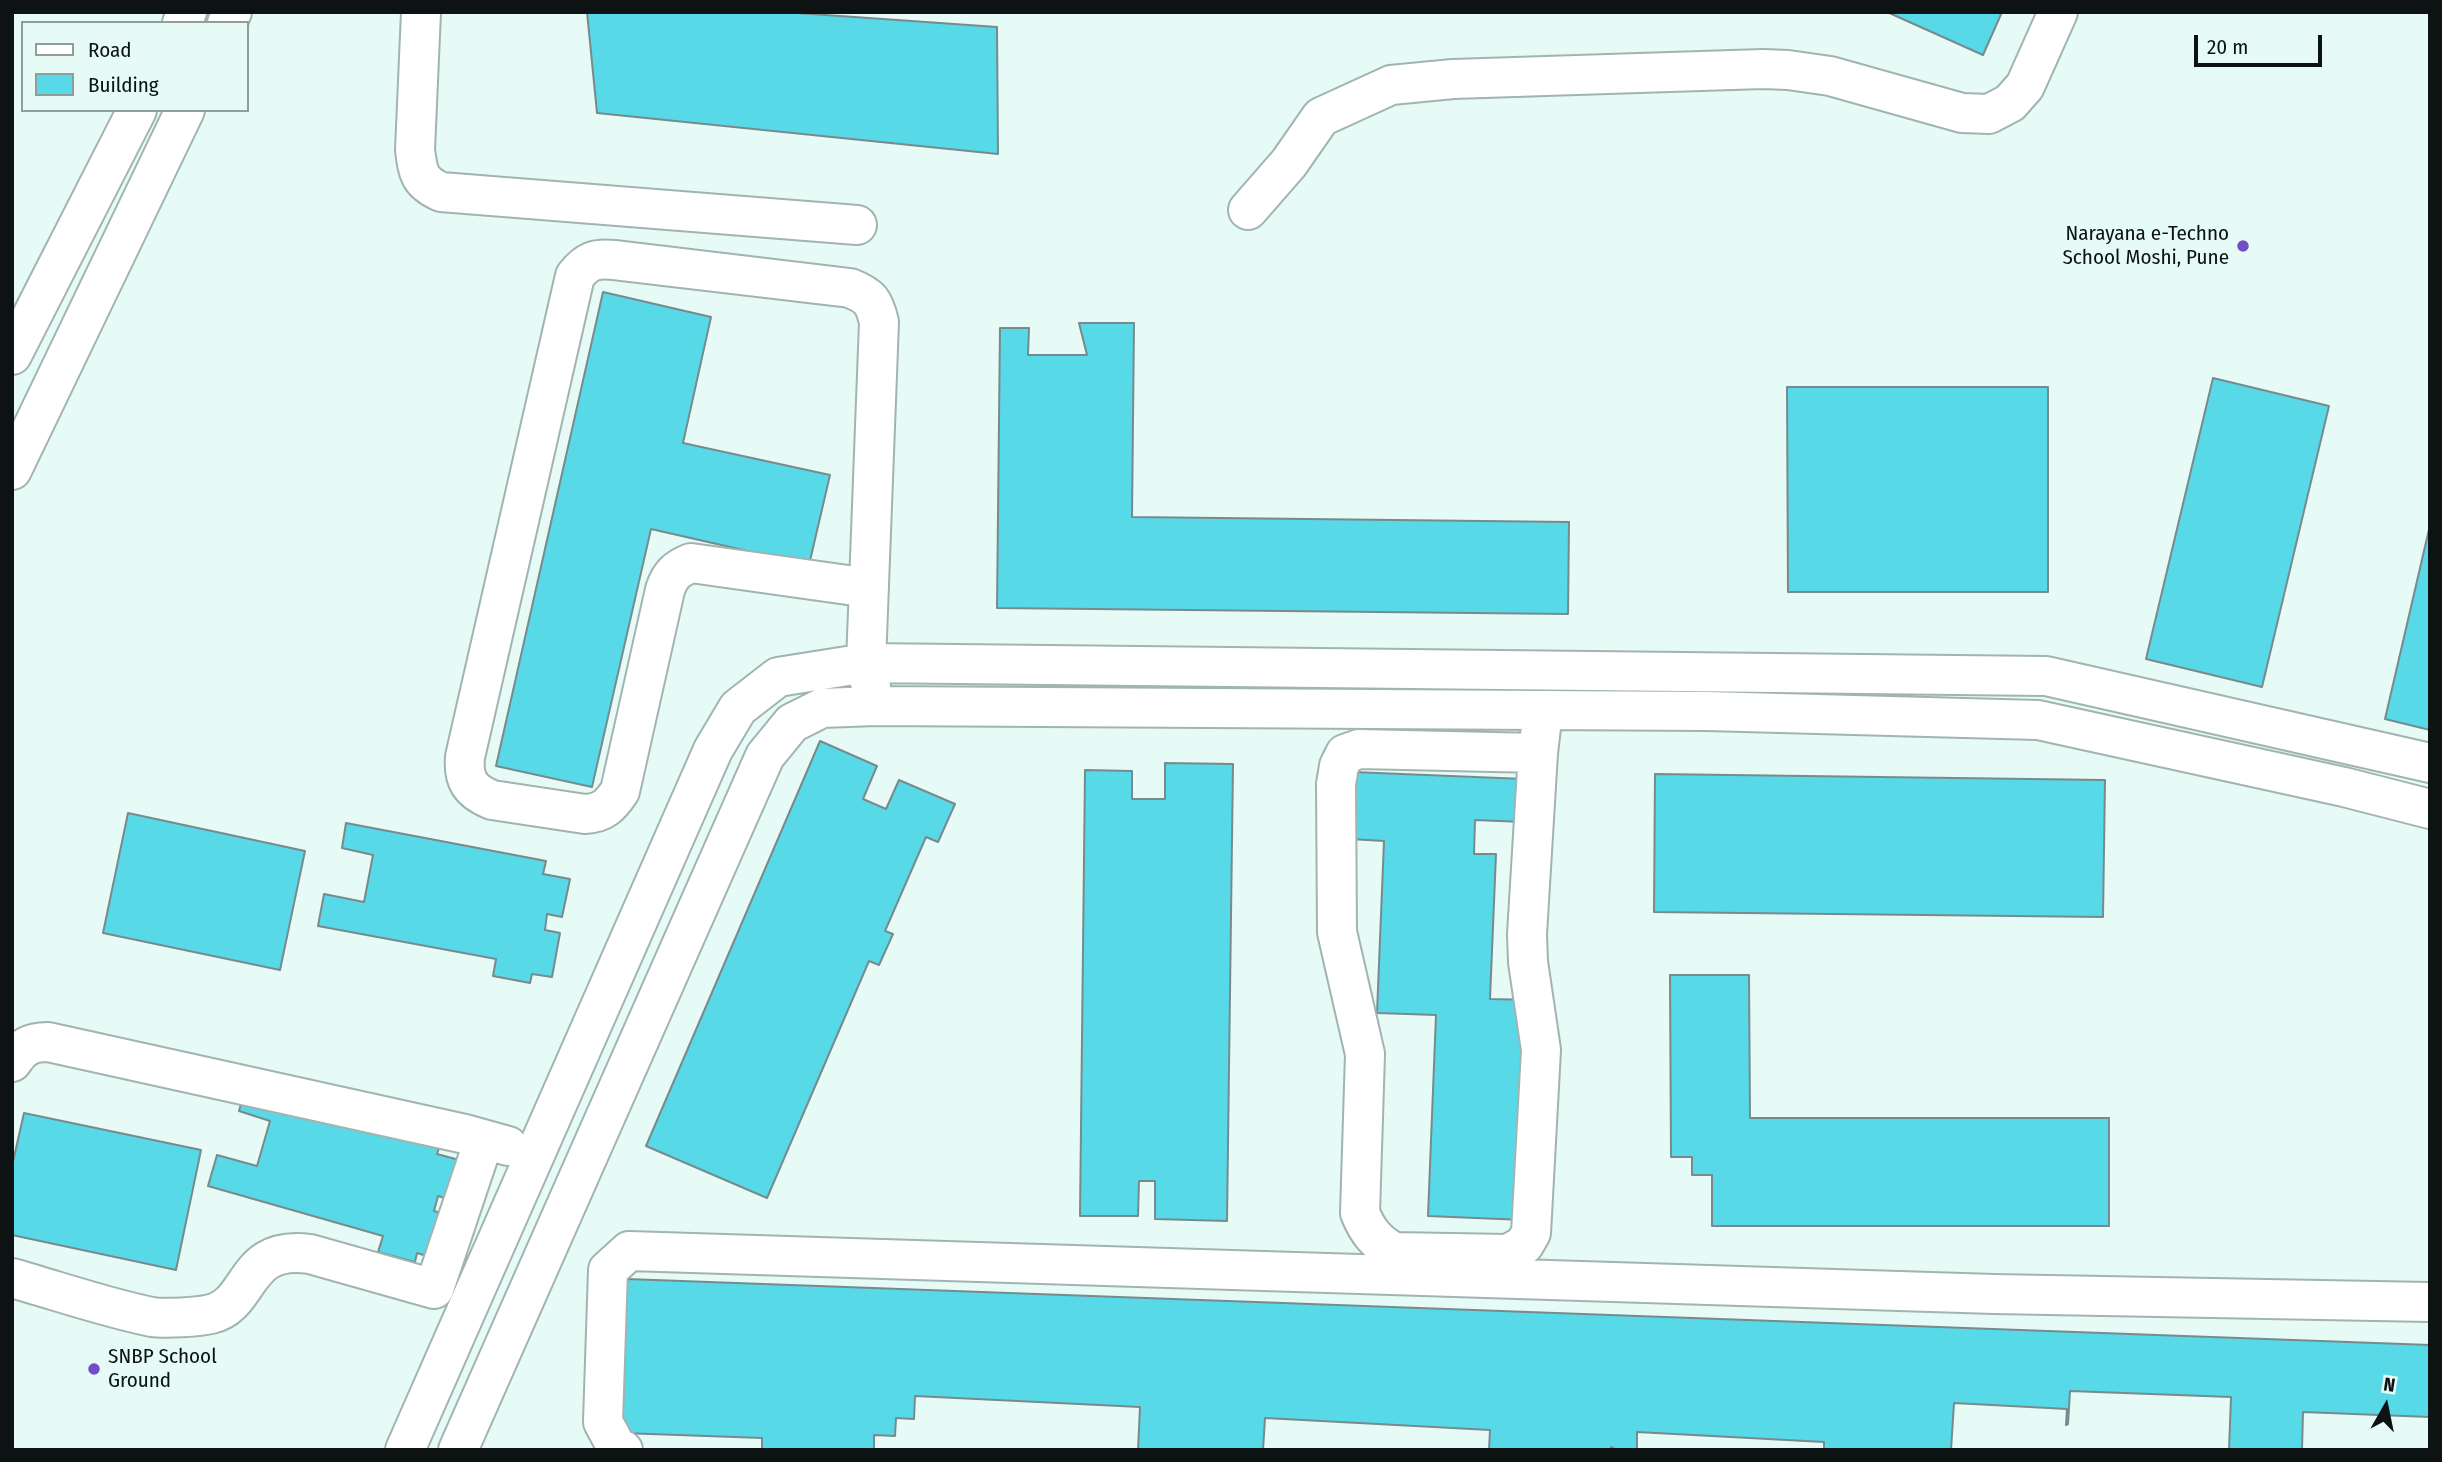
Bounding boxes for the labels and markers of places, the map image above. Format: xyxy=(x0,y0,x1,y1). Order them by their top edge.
place label: Narayana e-Techno School Moshi, Pune xyxy=(2062,221,2229,271)
marker: Narayana e-Techno School Moshi, Pune xyxy=(2235,238,2251,254)
place label: SNBP School Ground xyxy=(108,1344,217,1394)
marker: SNBP School Ground xyxy=(86,1361,102,1377)

